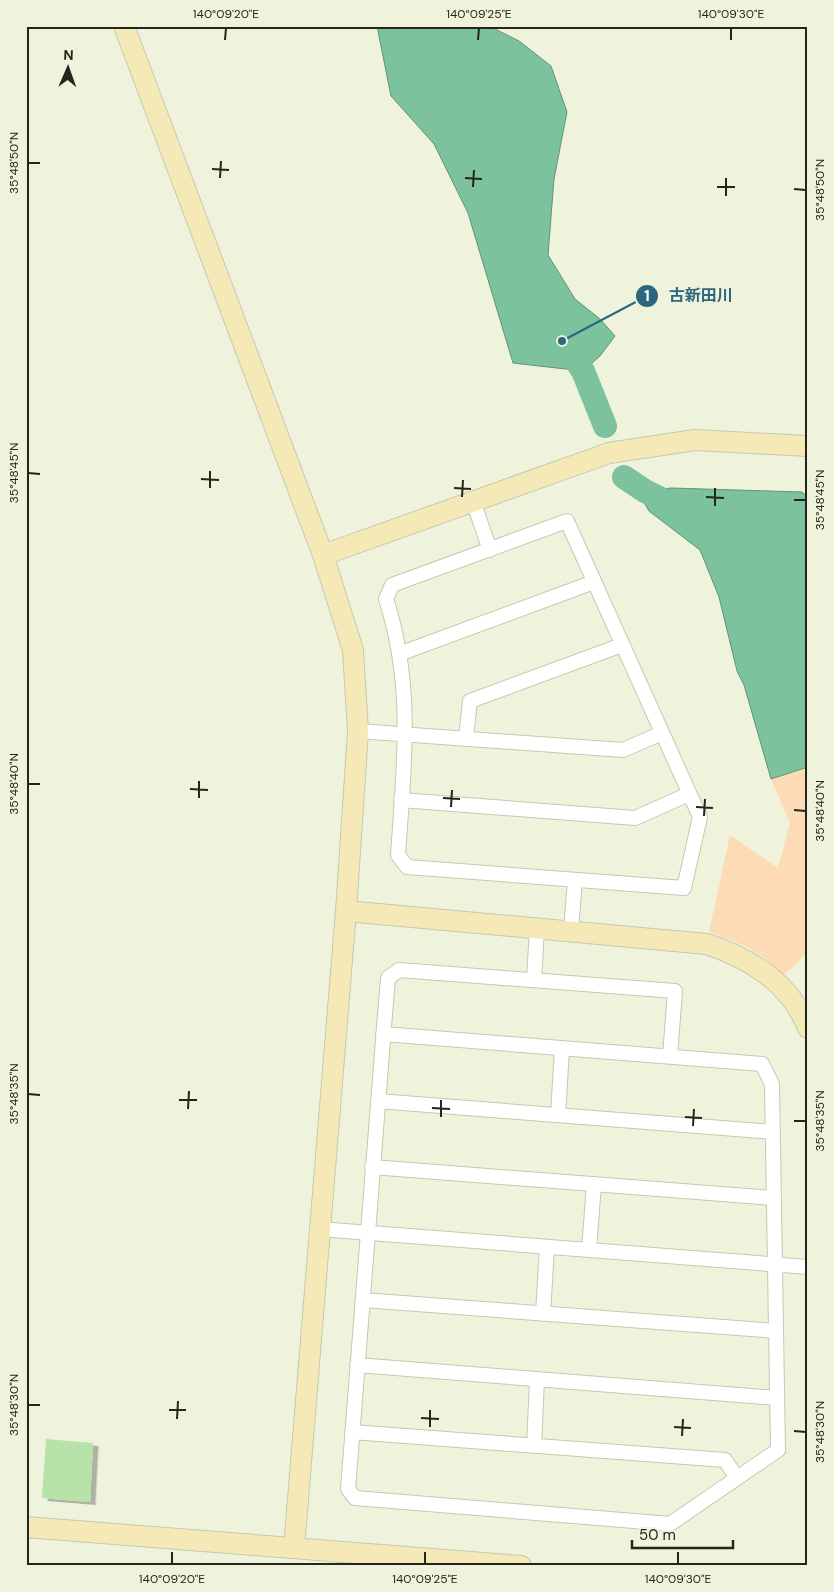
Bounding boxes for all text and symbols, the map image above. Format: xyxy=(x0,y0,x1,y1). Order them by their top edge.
text: 140°09'20"E xyxy=(193,6,259,22)
text: 140°09'25"E xyxy=(446,6,512,22)
text: 140°09'30"E xyxy=(698,6,765,22)
north arrow xyxy=(42,42,92,92)
text: N xyxy=(63,46,74,64)
text: 35°48'50"N xyxy=(6,132,22,194)
text: 35°48'50"N xyxy=(812,159,828,221)
callout: 古新田川 xyxy=(634,280,743,311)
text: 古新田川 xyxy=(669,285,733,306)
text: 1 xyxy=(644,286,650,306)
text: 35°48'45"N xyxy=(6,443,22,503)
text: 35°48'45"N xyxy=(812,470,828,530)
text: 35°48'40"N xyxy=(6,753,22,815)
text: 35°48'40"N xyxy=(812,780,828,842)
text: 35°48'35"N xyxy=(6,1063,22,1125)
text: 35°48'35"N xyxy=(812,1090,828,1152)
text: 35°48'30"N xyxy=(6,1374,22,1436)
text: 35°48'30"N xyxy=(812,1401,828,1463)
scale bar xyxy=(632,1517,733,1549)
text: 50 m xyxy=(639,1525,676,1545)
text: 140°09'20"E xyxy=(139,1571,205,1587)
text: 140°09'25"E xyxy=(392,1571,458,1587)
text: 140°09'30"E xyxy=(645,1571,712,1587)

